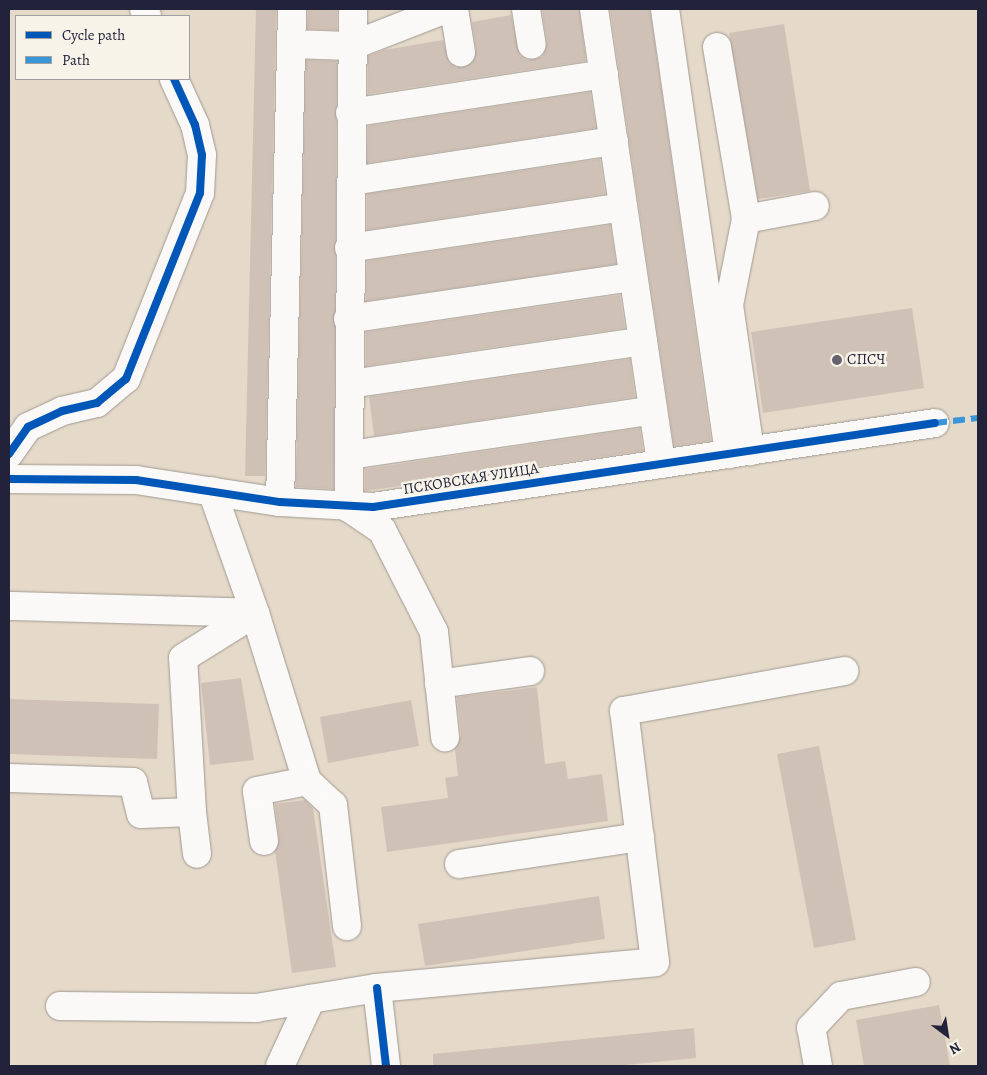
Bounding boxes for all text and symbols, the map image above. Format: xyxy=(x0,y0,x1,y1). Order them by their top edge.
legend xyxy=(15,15,190,80)
text: Cycle path xyxy=(62,25,125,45)
text: Path xyxy=(62,50,90,70)
place label: СПСЧ xyxy=(847,351,885,369)
marker: СПСЧ xyxy=(831,354,843,366)
street label: ПСКОВСКАЯ УЛИЦА xyxy=(402,459,540,499)
north arrow xyxy=(922,1010,972,1060)
text: N xyxy=(946,1038,964,1059)

